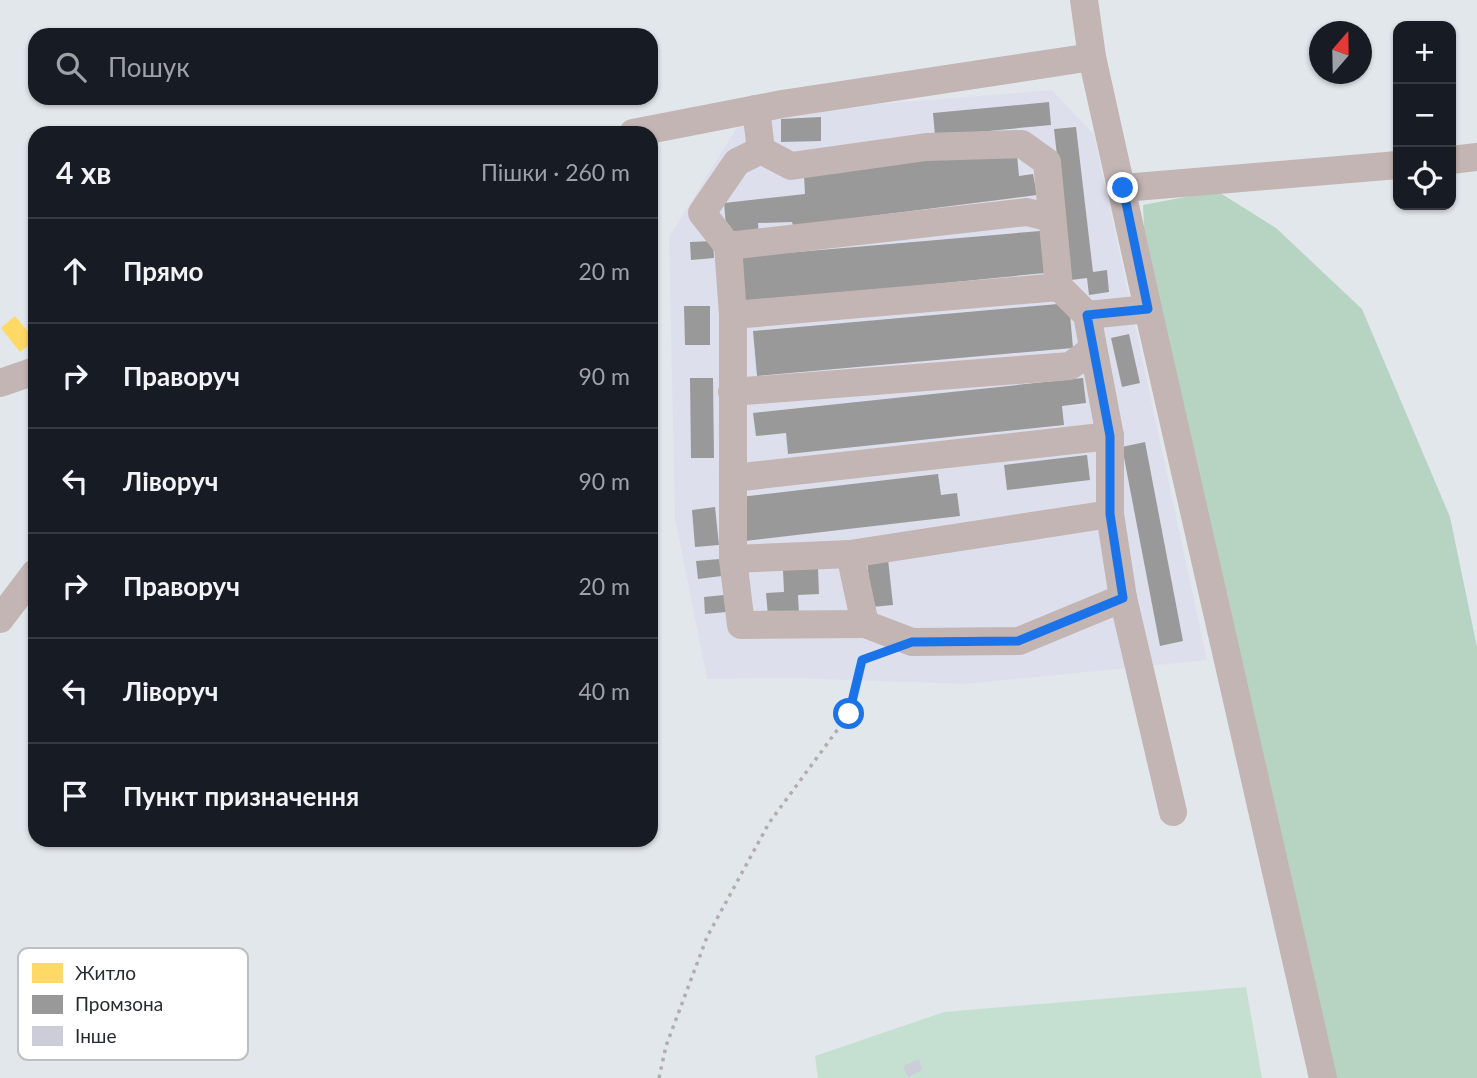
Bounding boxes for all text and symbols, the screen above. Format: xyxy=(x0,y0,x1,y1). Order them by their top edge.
north arrow xyxy=(1309,21,1372,84)
map controls xyxy=(1393,21,1456,210)
button: + xyxy=(1393,21,1456,84)
search box xyxy=(28,28,658,105)
icon: search xyxy=(52,48,90,86)
text: Пошук xyxy=(108,51,190,83)
button: − xyxy=(1393,84,1456,147)
button: locate xyxy=(1393,147,1456,210)
text: 4 хв xyxy=(56,154,111,190)
text: Пішки · 260 m xyxy=(481,158,630,186)
route end xyxy=(1107,172,1138,203)
icon: ahead xyxy=(56,252,94,290)
text: Прямо xyxy=(123,255,204,287)
text: 20 m xyxy=(579,257,630,285)
icon: right xyxy=(56,357,94,395)
text: Праворуч xyxy=(123,360,240,392)
text: 90 m xyxy=(579,362,630,390)
icon: left xyxy=(56,462,94,500)
text: Ліворуч xyxy=(123,465,219,497)
text: 90 m xyxy=(579,467,630,495)
icon: right xyxy=(56,567,94,605)
text: Праворуч xyxy=(123,570,240,602)
text: 20 m xyxy=(579,572,630,600)
icon: left xyxy=(56,672,94,710)
text: Ліворуч xyxy=(123,675,219,707)
text: 40 m xyxy=(579,677,630,705)
route start xyxy=(833,698,864,729)
icon: arrive xyxy=(56,777,94,815)
text: Пункт призначення xyxy=(123,780,359,812)
legend xyxy=(18,948,248,1060)
text: Житло xyxy=(75,961,136,984)
text: Промзона xyxy=(75,992,163,1015)
text: Інше xyxy=(75,1024,117,1047)

